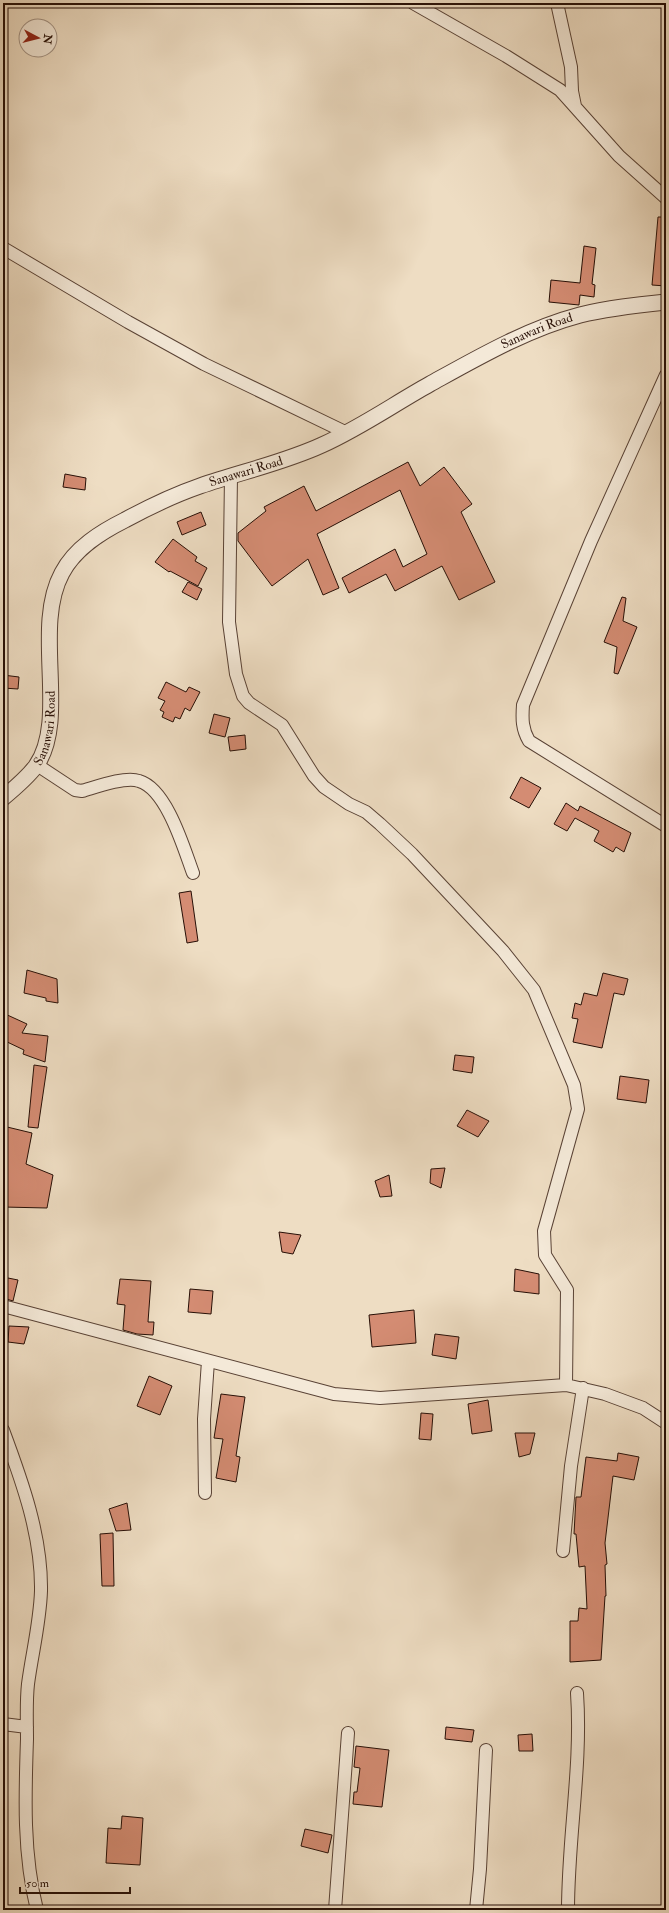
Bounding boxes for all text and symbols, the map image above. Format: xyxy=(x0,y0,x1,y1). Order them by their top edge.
north arrow xyxy=(18,18,58,58)
text: N xyxy=(40,32,55,46)
street label: Sanawari Road xyxy=(498,309,575,353)
street label: Sanawari Road xyxy=(207,453,286,490)
street label: Sanawari Road xyxy=(30,690,59,769)
scale bar xyxy=(20,1869,130,1895)
text: 50 m xyxy=(26,1876,50,1891)

